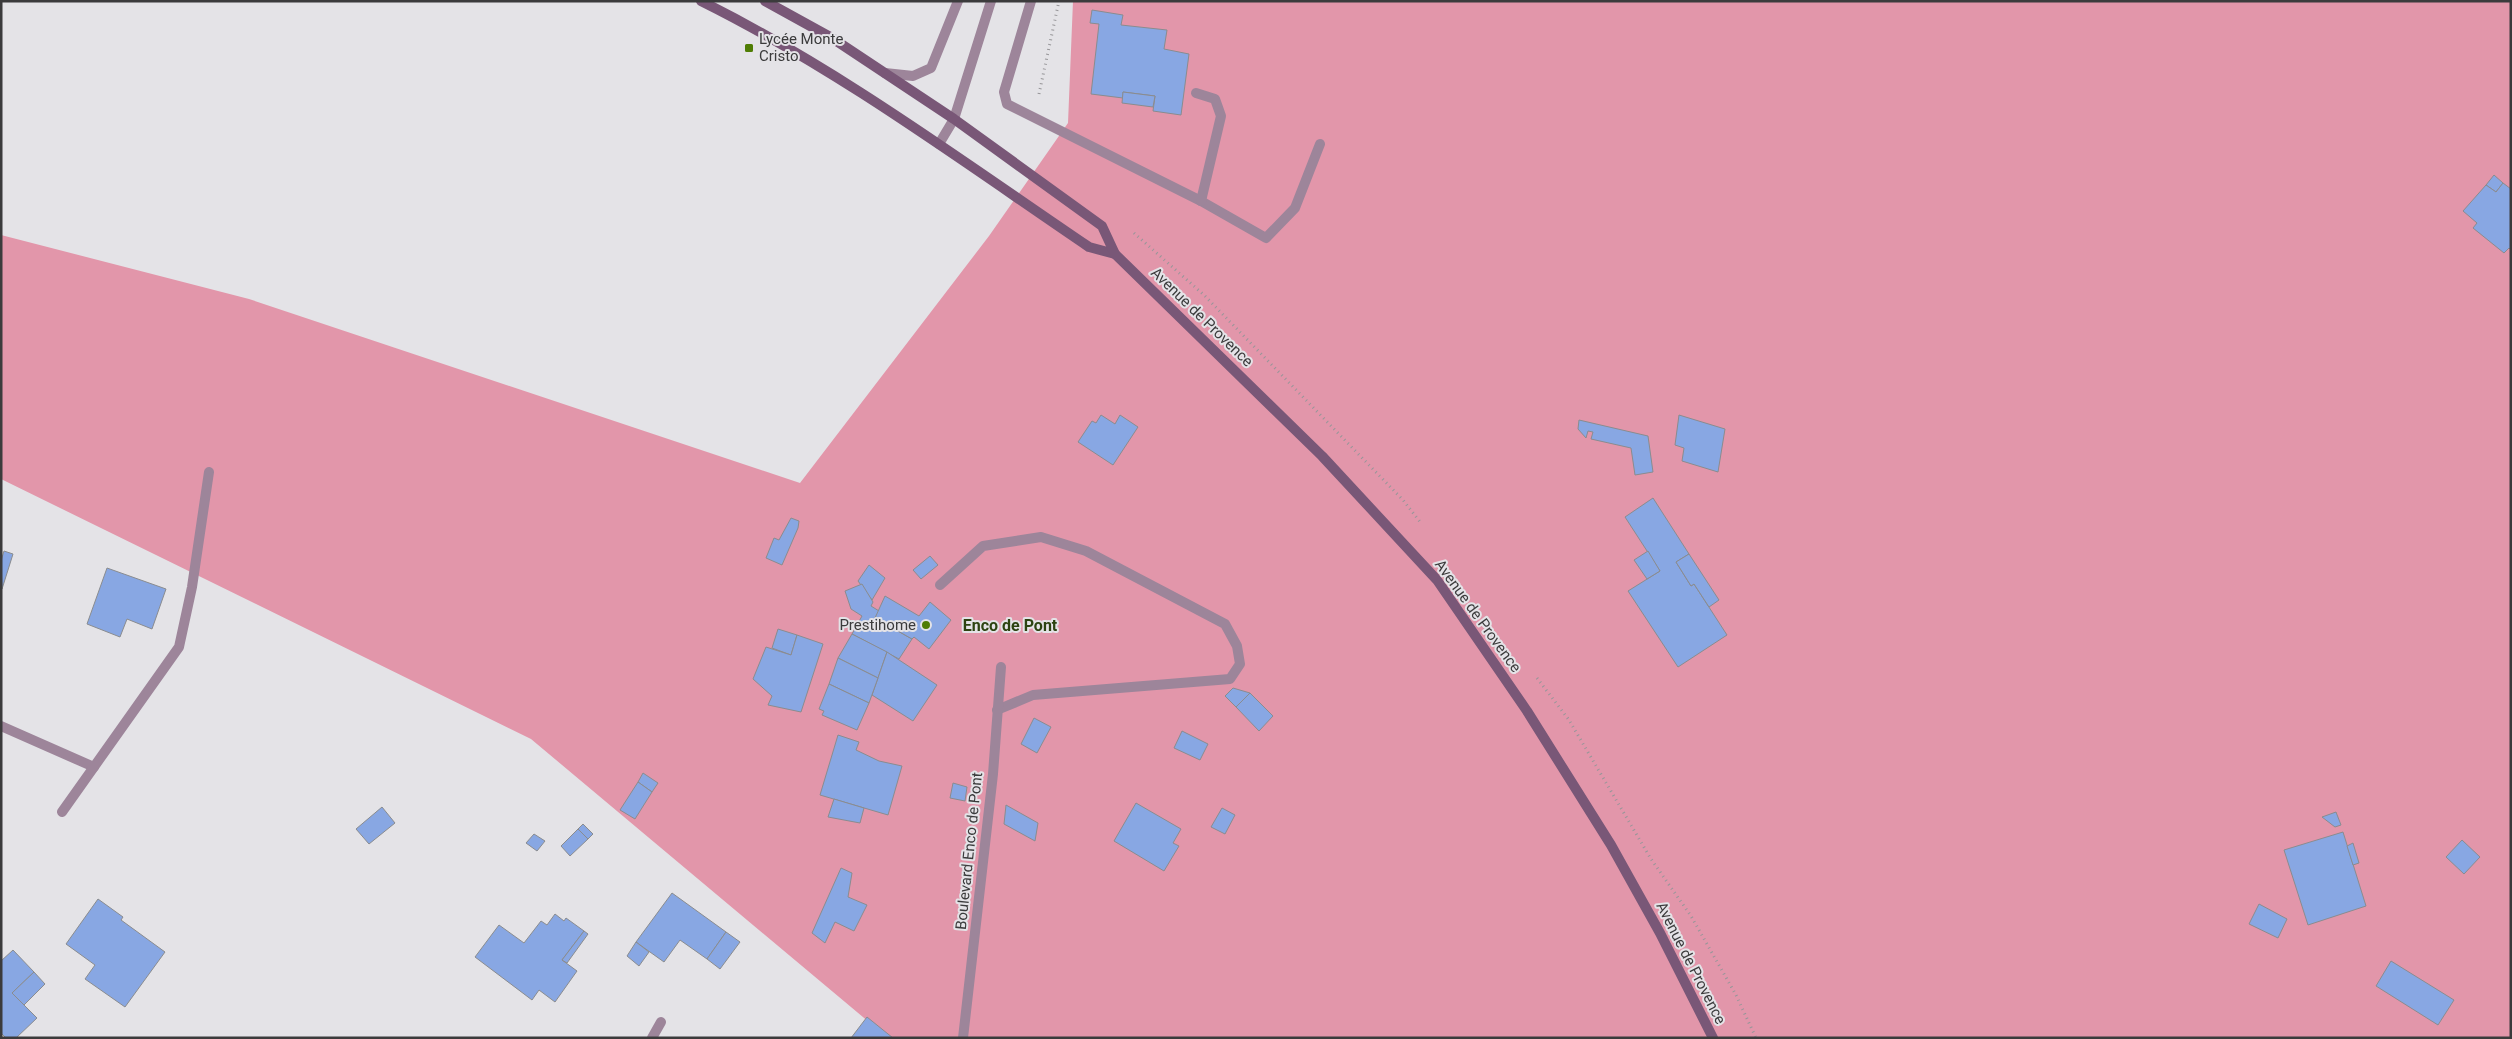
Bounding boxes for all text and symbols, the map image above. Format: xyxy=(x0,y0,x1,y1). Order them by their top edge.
place label: Lycée Monte Cristo xyxy=(759,30,843,65)
marker: Lycée Monte Cristo xyxy=(743,42,755,54)
street label: Avenue de Provence xyxy=(1147,264,1257,370)
street label: Avenue de Provence xyxy=(1431,556,1525,676)
place label: Prestihome xyxy=(839,616,916,634)
district label: Enco de Pont xyxy=(963,616,1058,635)
marker: Prestihome xyxy=(920,619,932,631)
street label: Boulevard Enco de Pont xyxy=(952,771,986,931)
street label: Avenue de Provence xyxy=(1652,899,1730,1027)

